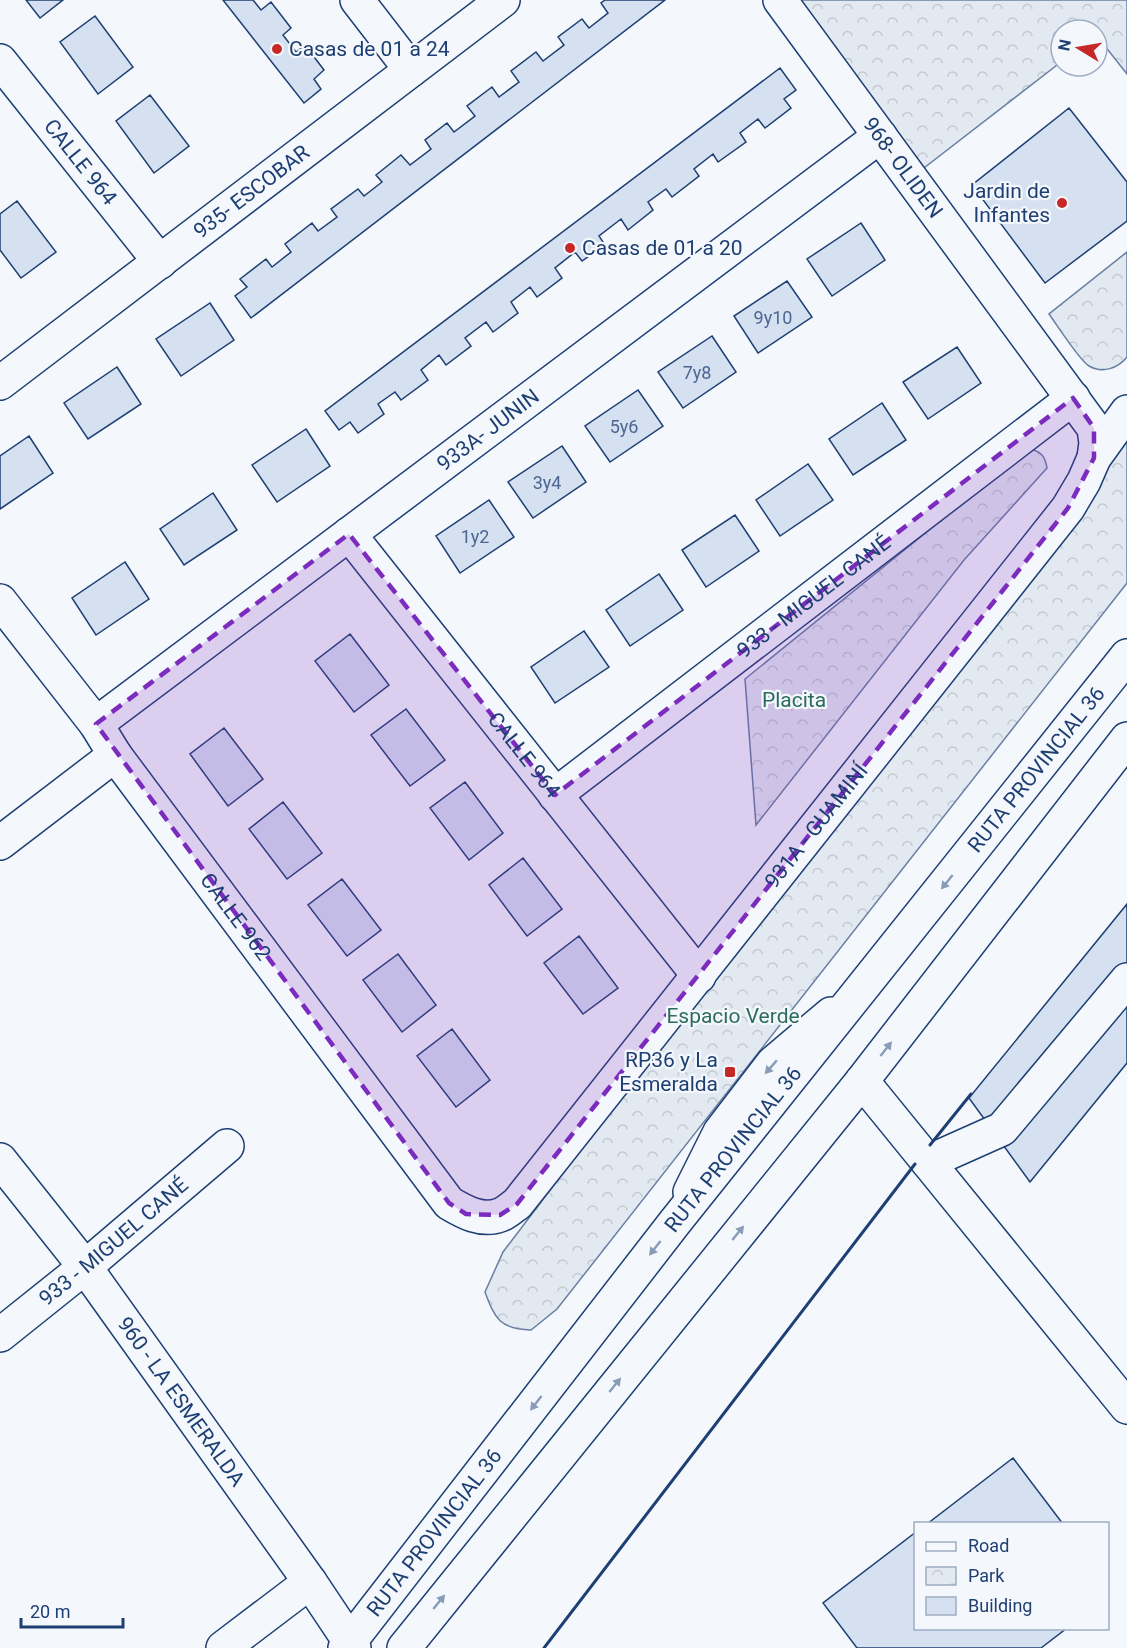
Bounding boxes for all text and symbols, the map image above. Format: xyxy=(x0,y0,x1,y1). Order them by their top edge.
north arrow xyxy=(1049,18,1109,78)
place label: Casas de 01 a 24 xyxy=(289,37,450,61)
text: N xyxy=(1054,38,1075,53)
marker: Casas de 01 a 24 xyxy=(270,42,284,56)
street label: 968- OLIDEN xyxy=(858,113,948,223)
street label: CALLE 964 xyxy=(39,114,122,210)
street label: 935- ESCOBAR xyxy=(189,140,314,243)
place label: Jardin de Infantes xyxy=(963,179,1050,227)
marker: Jardin de Infantes xyxy=(1055,196,1069,210)
place label: Casas de 01 a 20 xyxy=(582,236,743,260)
marker: Casas de 01 a 20 xyxy=(563,241,577,255)
house number: 9y10 xyxy=(754,307,792,328)
house number: 7y8 xyxy=(683,362,711,383)
street label: 933A- JUNIN xyxy=(432,384,544,476)
house number: 5y6 xyxy=(610,416,638,437)
house number: 3y4 xyxy=(533,472,561,493)
house number: 1y2 xyxy=(461,526,489,547)
street label: 933 - MIGUEL CANÉ xyxy=(732,530,895,663)
street label: RUTA PROVINCIAL 36 xyxy=(963,682,1110,857)
park label: Placita xyxy=(762,688,826,712)
street label: CALLE 964 xyxy=(483,707,565,803)
street label: 931A - GUAMINÍ xyxy=(760,758,874,893)
street label: CALLE 962 xyxy=(195,868,276,965)
one-way arrow xyxy=(941,875,953,890)
park label: Espacio Verde xyxy=(666,1004,800,1028)
one-way arrow xyxy=(880,1041,892,1056)
place label: RP36 y La Esmeralda xyxy=(619,1048,718,1096)
one-way arrow xyxy=(765,1059,778,1074)
street label: RUTA PROVINCIAL 36 xyxy=(660,1062,807,1237)
marker: RP36 y La Esmeralda xyxy=(723,1065,737,1079)
street label: 933 - MIGUEL CANÉ xyxy=(34,1173,193,1311)
one-way arrow xyxy=(731,1226,744,1241)
one-way arrow xyxy=(649,1240,661,1256)
street label: 960 - LA ESMERALDA xyxy=(113,1312,250,1491)
one-way arrow xyxy=(608,1378,621,1393)
one-way arrow xyxy=(530,1395,542,1410)
street label: RUTA PROVINCIAL 36 xyxy=(362,1444,507,1621)
legend xyxy=(914,1522,1109,1630)
text: Road xyxy=(968,1535,1009,1556)
text: Park xyxy=(968,1565,1005,1586)
scale bar xyxy=(21,1591,123,1629)
one-way arrow xyxy=(433,1594,445,1609)
text: Building xyxy=(968,1595,1032,1616)
text: 20 m xyxy=(30,1601,70,1622)

